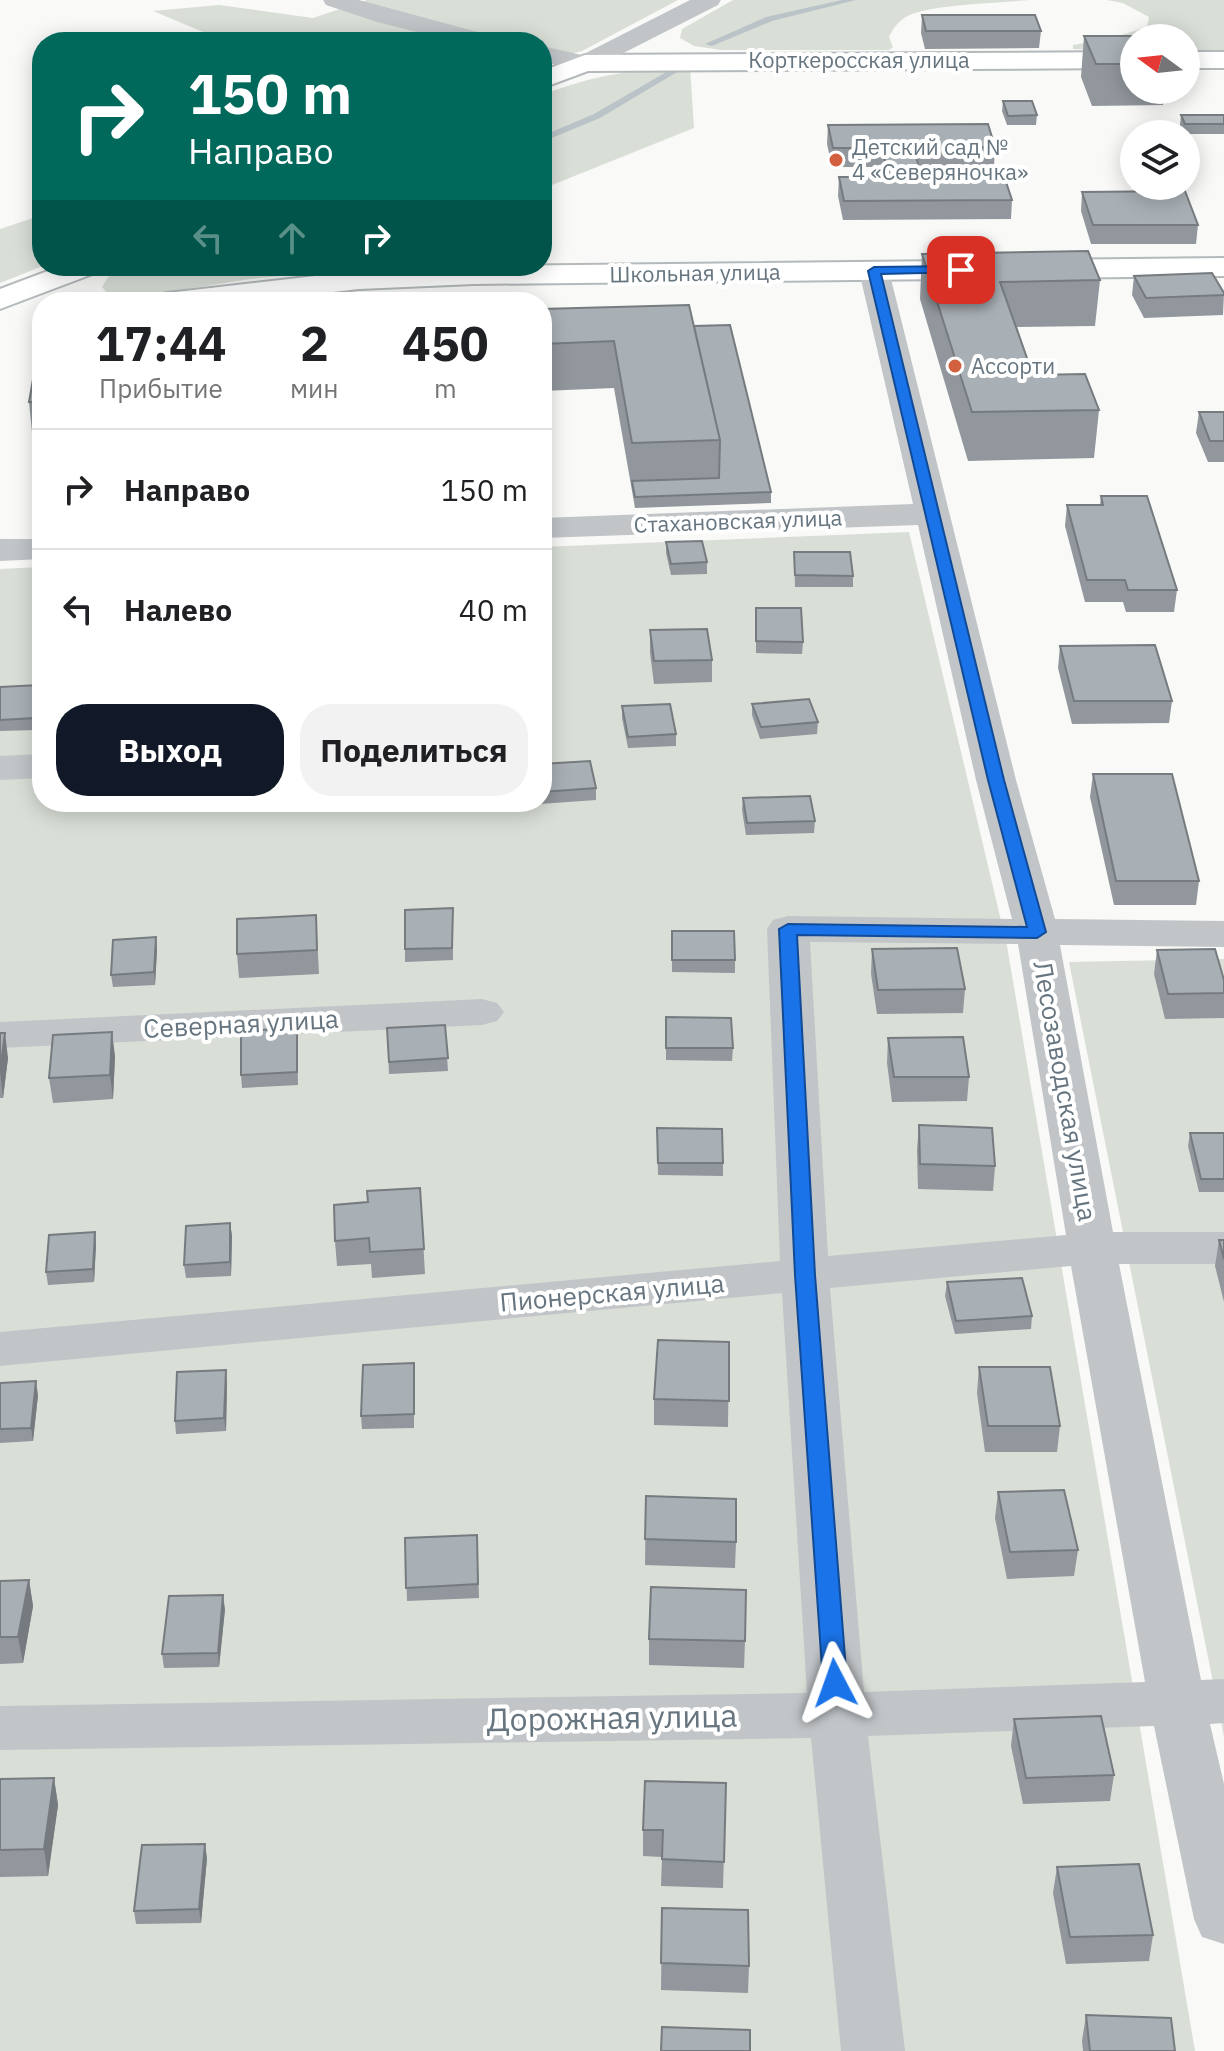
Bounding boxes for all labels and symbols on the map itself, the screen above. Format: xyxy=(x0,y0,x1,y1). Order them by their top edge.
north arrow xyxy=(1120,24,1200,104)
street label: Корткеросская улица xyxy=(748,45,970,74)
place label: Детский сад № 4 «Северяночка» xyxy=(852,132,1028,186)
marker: Детский сад № 4 «Северяночка» xyxy=(827,151,845,169)
pin xyxy=(927,236,995,304)
street label: Школьная улица xyxy=(609,257,781,288)
place label: Ассорти xyxy=(971,351,1055,380)
marker: Ассорти xyxy=(946,357,964,375)
street label: Стахановская улица xyxy=(633,502,843,539)
street label: Лесозаводская улица xyxy=(1026,958,1106,1224)
street label: Северная улица xyxy=(142,1001,340,1045)
street label: Пионерская улица xyxy=(498,1265,726,1319)
position arrow xyxy=(793,1641,877,1725)
street label: Дорожная улица xyxy=(486,1694,738,1740)

